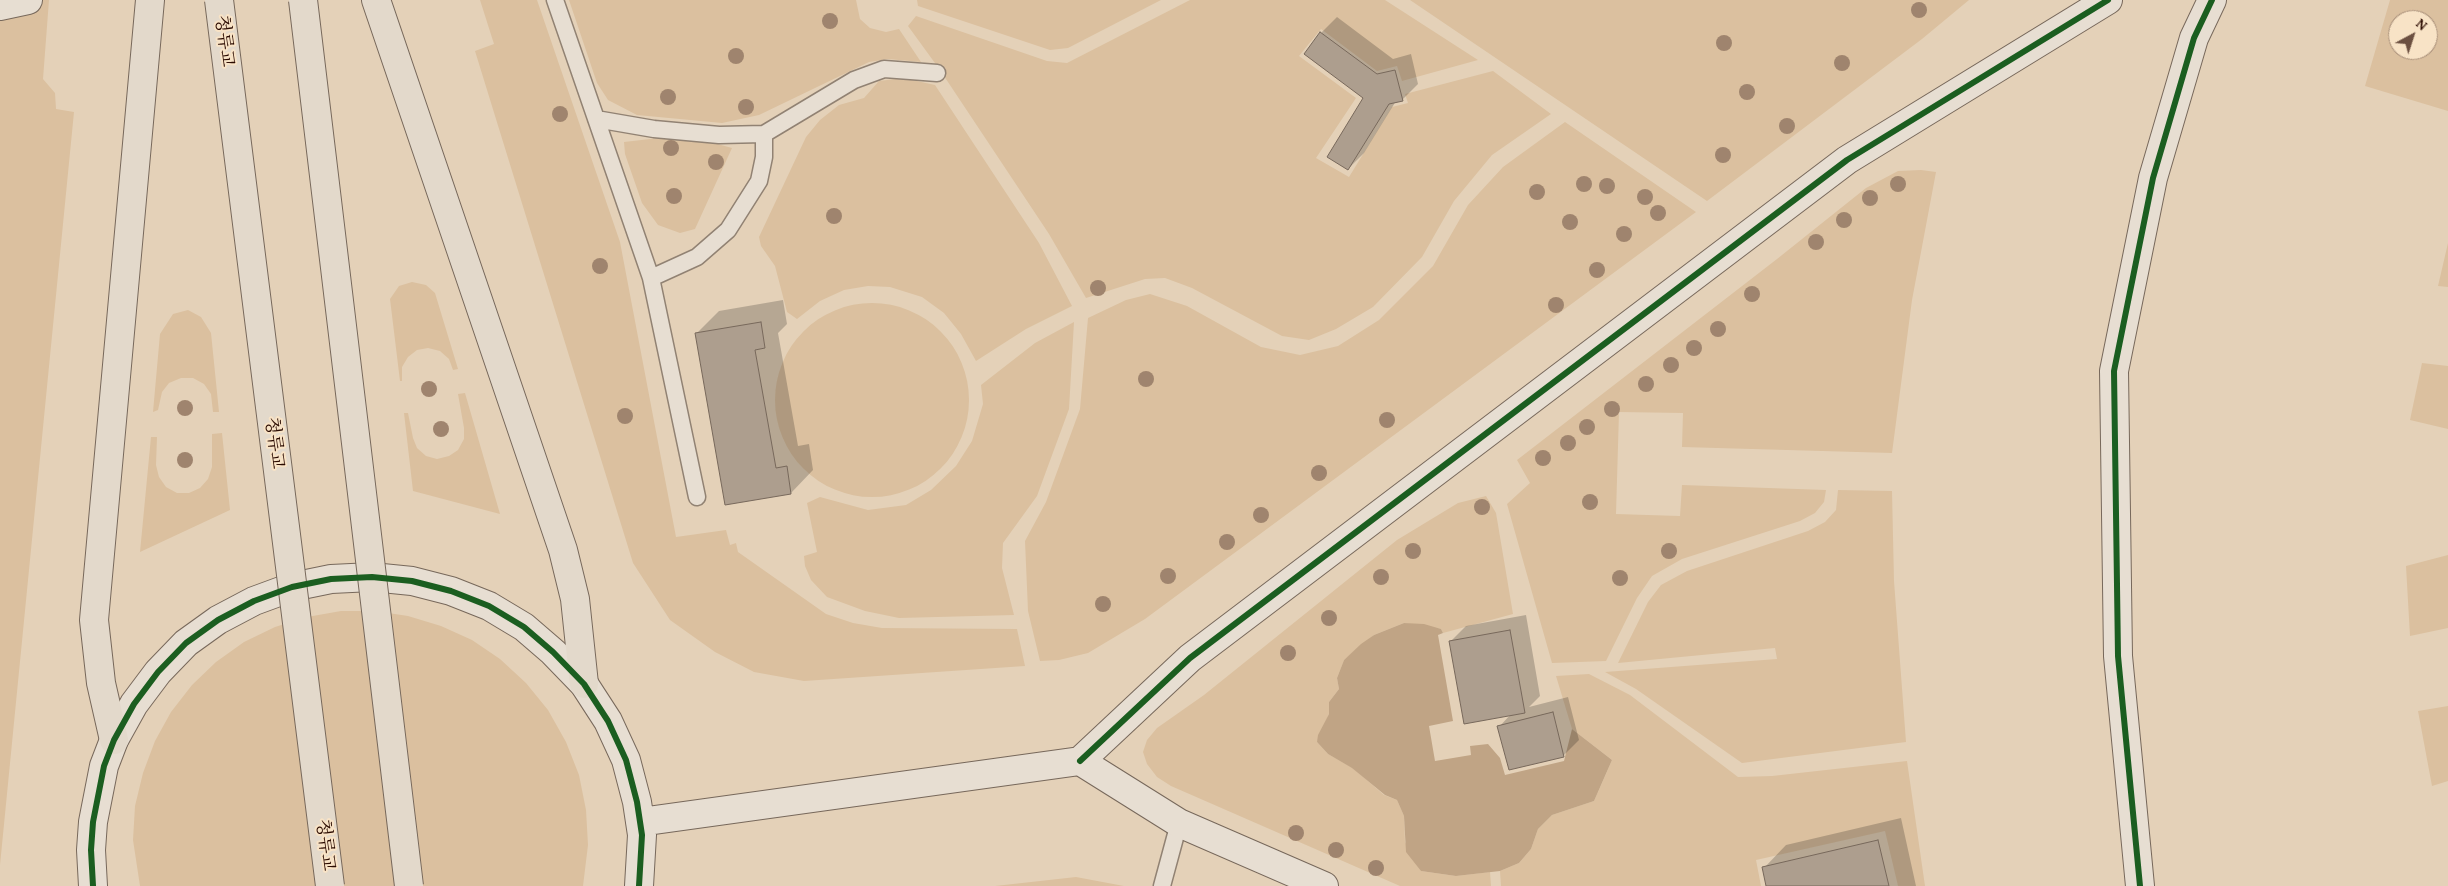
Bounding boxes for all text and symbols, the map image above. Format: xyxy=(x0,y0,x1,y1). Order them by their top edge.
north arrow xyxy=(2388,10,2438,60)
street label: 청류교 xyxy=(210,14,238,68)
text: N xyxy=(2412,14,2432,35)
street label: 청류교 xyxy=(260,416,288,470)
street label: 청류교 xyxy=(311,818,339,872)

